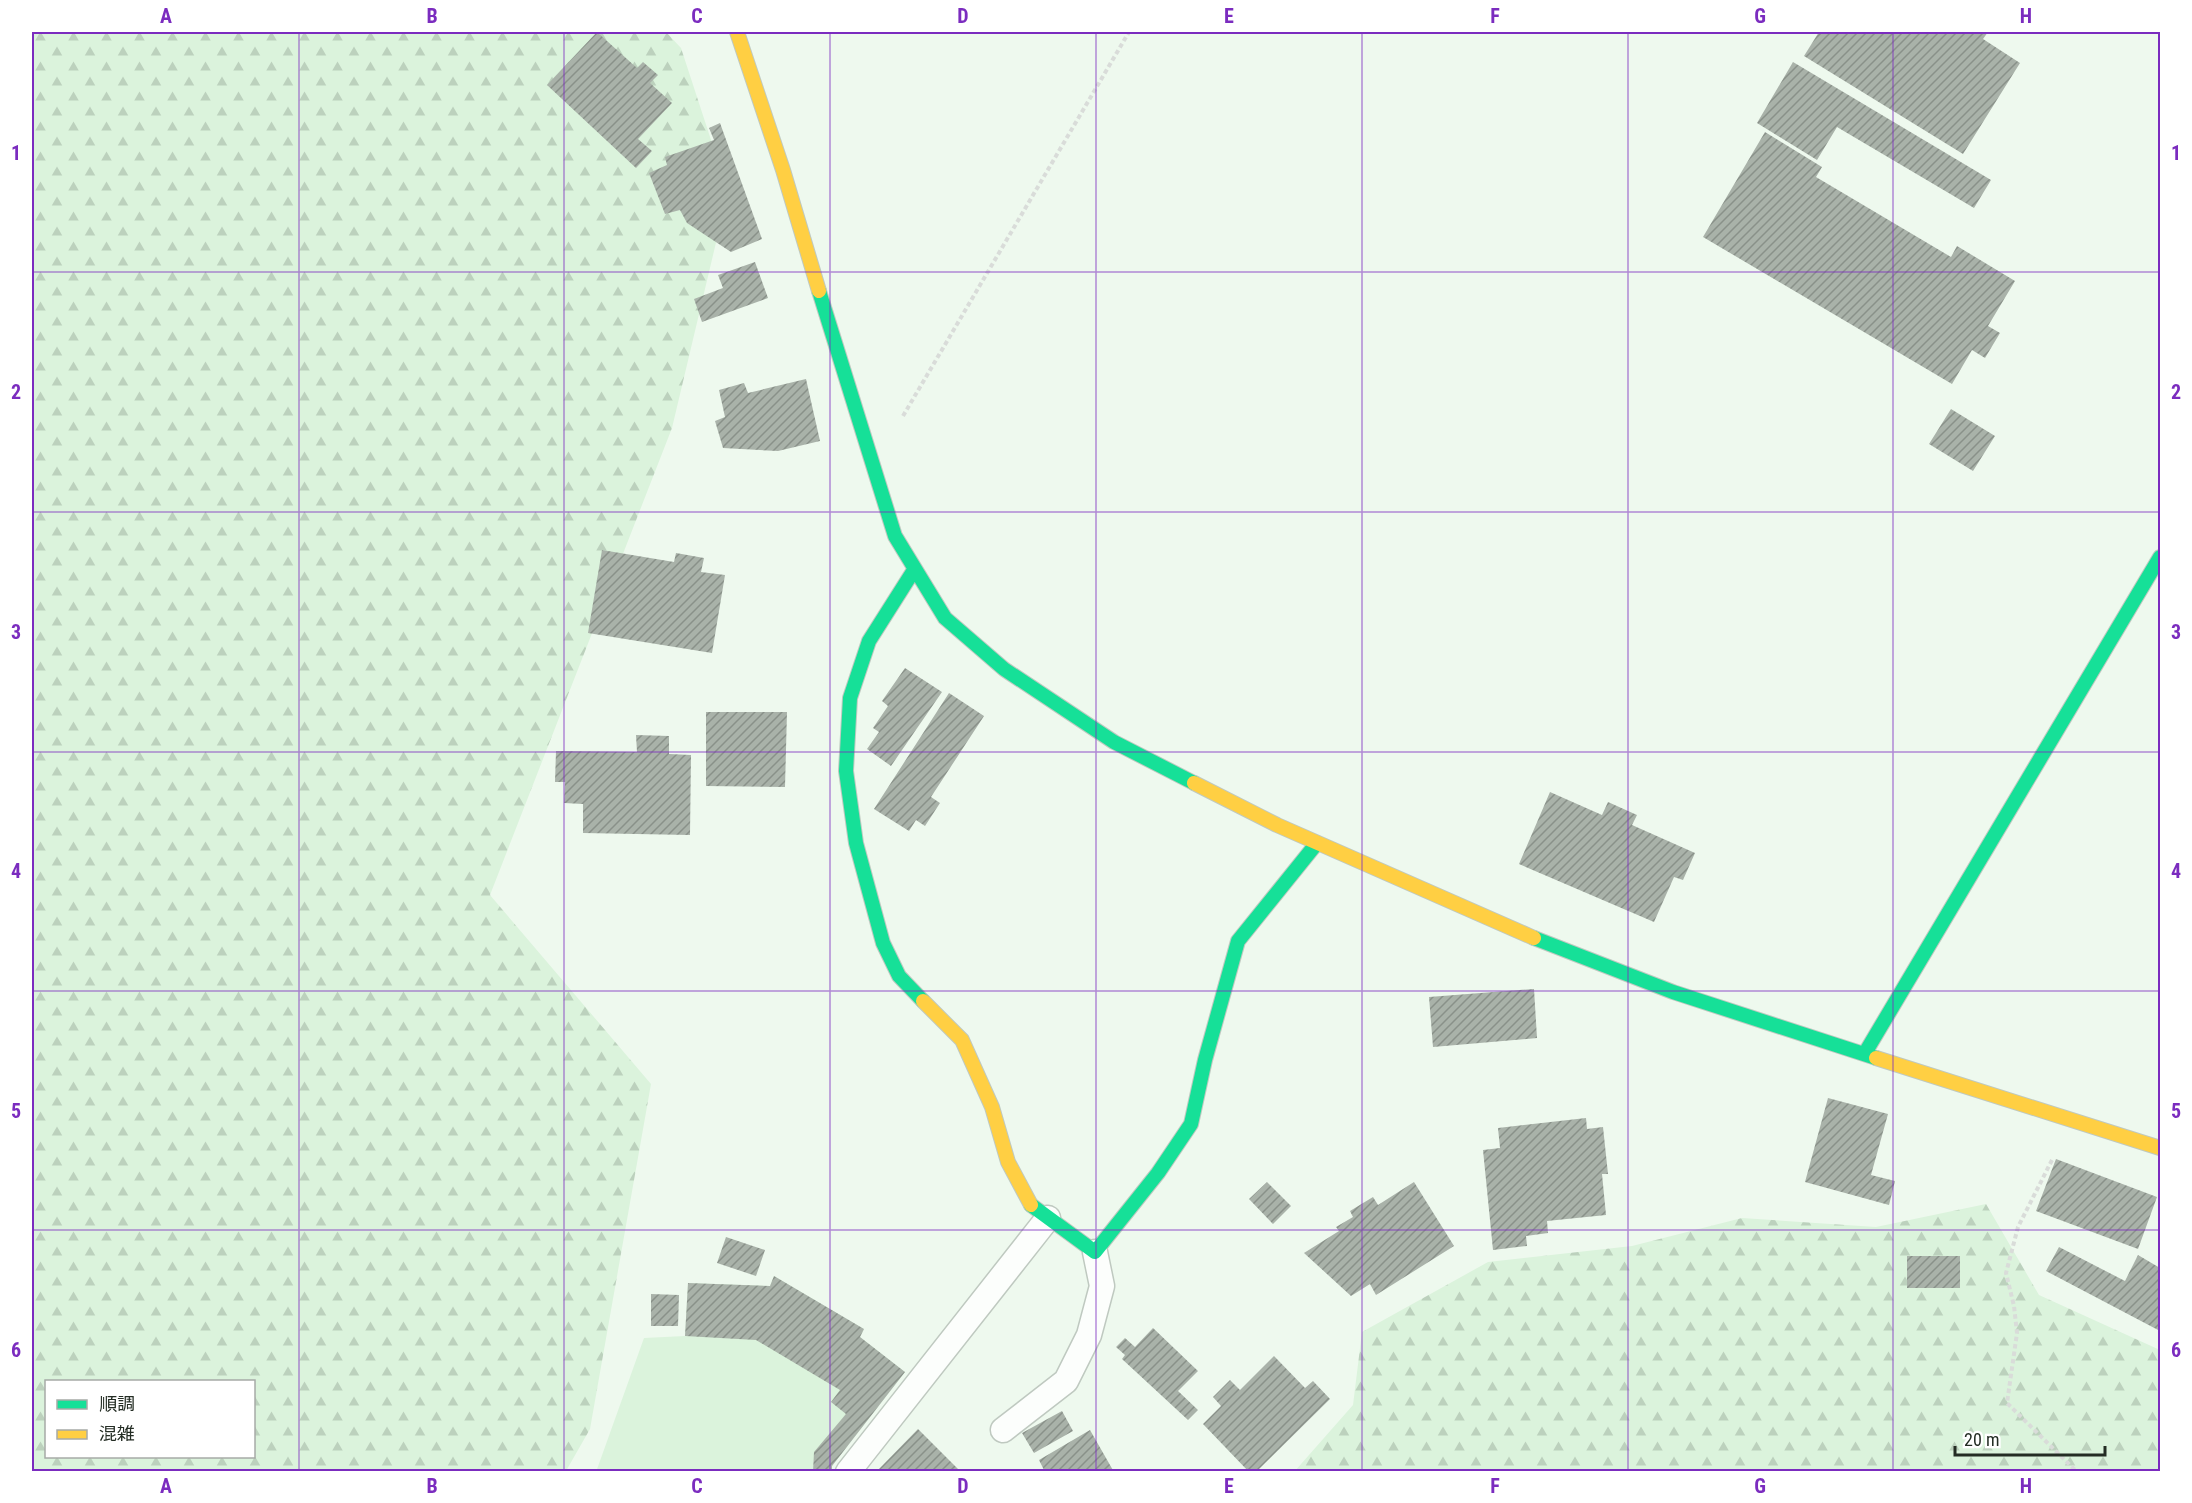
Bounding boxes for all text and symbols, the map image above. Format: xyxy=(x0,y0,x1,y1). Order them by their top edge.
text: A xyxy=(160,4,172,28)
text: B xyxy=(426,4,438,28)
text: C xyxy=(691,4,703,28)
text: D xyxy=(957,4,969,28)
text: E xyxy=(1224,4,1234,28)
text: F xyxy=(1490,4,1500,28)
text: G xyxy=(1754,4,1766,28)
text: H xyxy=(2020,4,2032,28)
text: 1 xyxy=(11,141,21,165)
text: 1 xyxy=(2171,141,2181,165)
text: 2 xyxy=(11,380,21,404)
text: 2 xyxy=(2171,380,2181,404)
text: 3 xyxy=(11,620,21,644)
text: 3 xyxy=(2171,620,2181,644)
text: 4 xyxy=(11,859,21,883)
text: 4 xyxy=(2171,859,2181,883)
text: 5 xyxy=(11,1099,21,1123)
text: 5 xyxy=(2171,1099,2181,1123)
text: 6 xyxy=(11,1338,21,1362)
text: 6 xyxy=(2171,1338,2181,1362)
legend xyxy=(45,1380,255,1458)
text: 順調 xyxy=(99,1393,135,1414)
scale bar xyxy=(1955,1419,2105,1457)
text: 混雑 xyxy=(99,1423,135,1444)
text: 20 m xyxy=(1964,1429,1999,1450)
text: A xyxy=(160,1474,172,1498)
text: B xyxy=(426,1474,438,1498)
text: C xyxy=(691,1474,703,1498)
text: D xyxy=(957,1474,969,1498)
text: E xyxy=(1224,1474,1234,1498)
text: F xyxy=(1490,1474,1500,1498)
text: G xyxy=(1754,1474,1766,1498)
text: H xyxy=(2020,1474,2032,1498)

